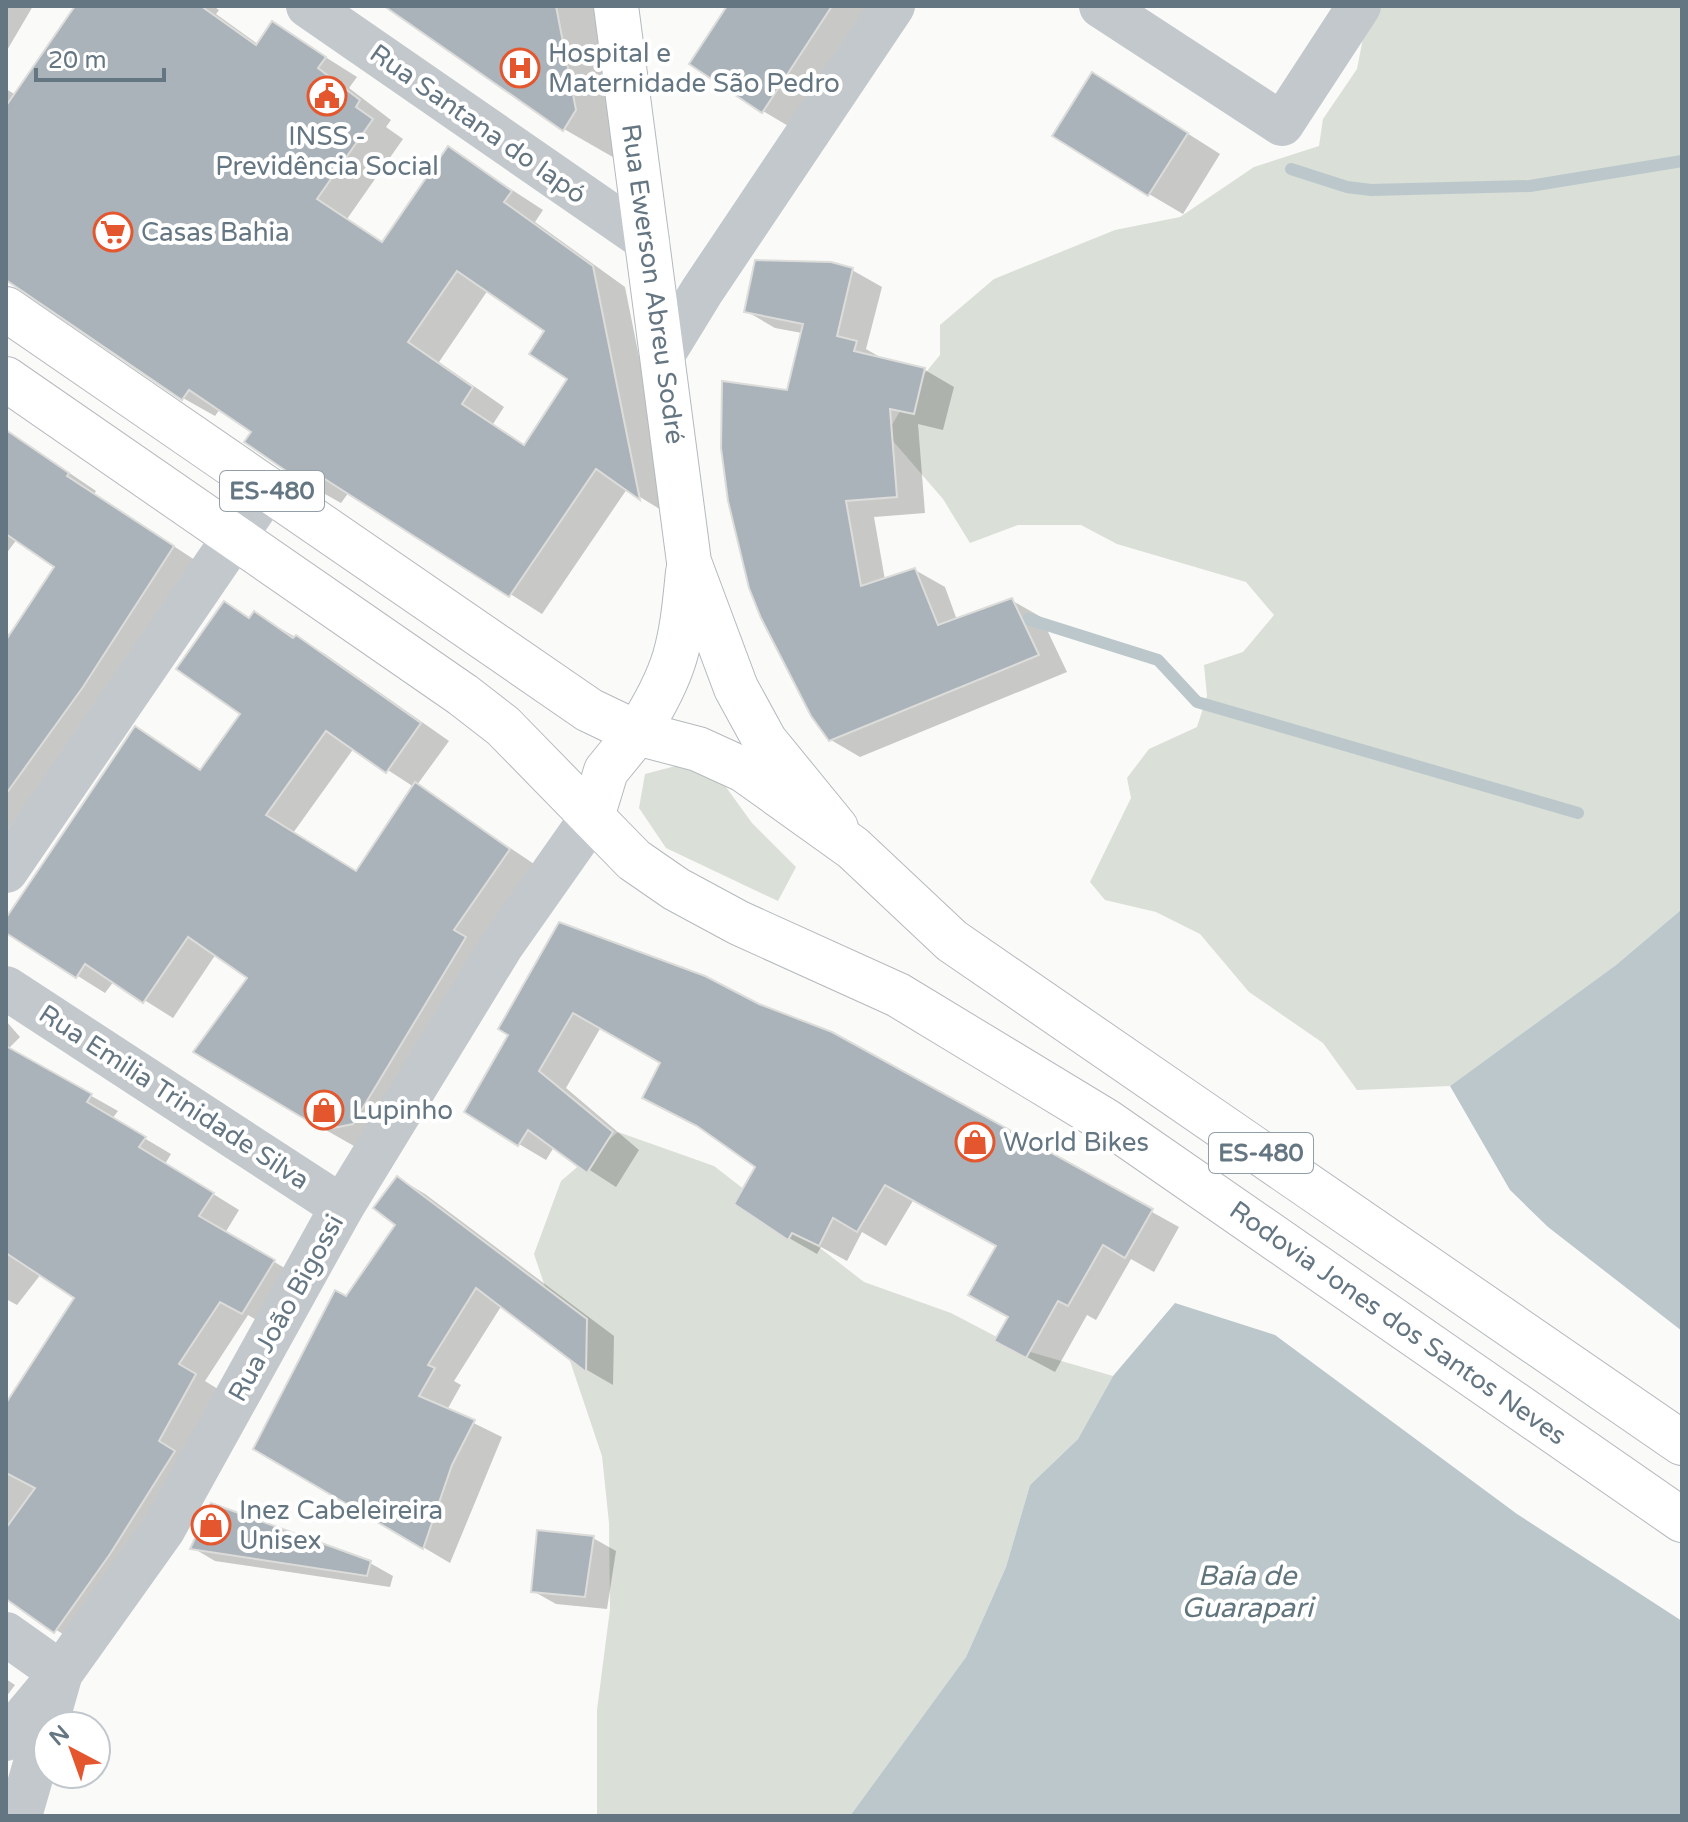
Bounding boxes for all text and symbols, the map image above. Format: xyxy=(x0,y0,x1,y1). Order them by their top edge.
scale bar xyxy=(36,32,164,82)
street label: Rua Santana do Iapó xyxy=(364,38,592,210)
place label: Hospital e Maternidade São Pedro xyxy=(548,38,840,99)
text: 20 m xyxy=(48,46,106,75)
hospital icon: Hospital e Maternidade São Pedro xyxy=(499,47,541,89)
public building icon: INSS - Previdência Social xyxy=(306,75,348,117)
place label: INSS - Previdência Social xyxy=(215,121,439,182)
street label: Rua Ewerson Abreu Sodré xyxy=(615,122,691,446)
supermarket icon: Casas Bahia xyxy=(92,211,134,253)
place label: Casas Bahia xyxy=(141,217,290,248)
road number: ES-480 xyxy=(220,471,324,511)
street label: Rua Emilia Trinidade Silva xyxy=(33,998,315,1196)
shop icon: Lupinho xyxy=(303,1089,345,1131)
place label: Lupinho xyxy=(352,1095,453,1126)
shop icon: World Bikes xyxy=(954,1121,996,1163)
place label: World Bikes xyxy=(1003,1127,1149,1158)
road number: ES-480 xyxy=(1209,1133,1313,1173)
street label: Rodovia Jones dos Santos Neves xyxy=(1224,1194,1572,1452)
street label: Rua João Bigossi xyxy=(222,1209,350,1407)
place label: Inez Cabeleireira Unisex xyxy=(239,1495,443,1556)
shop icon: Inez Cabeleireira Unisex xyxy=(190,1504,232,1546)
water label: Baía de Guarapari xyxy=(1181,1559,1316,1625)
north arrow xyxy=(32,1710,112,1790)
text: N xyxy=(44,1720,75,1751)

